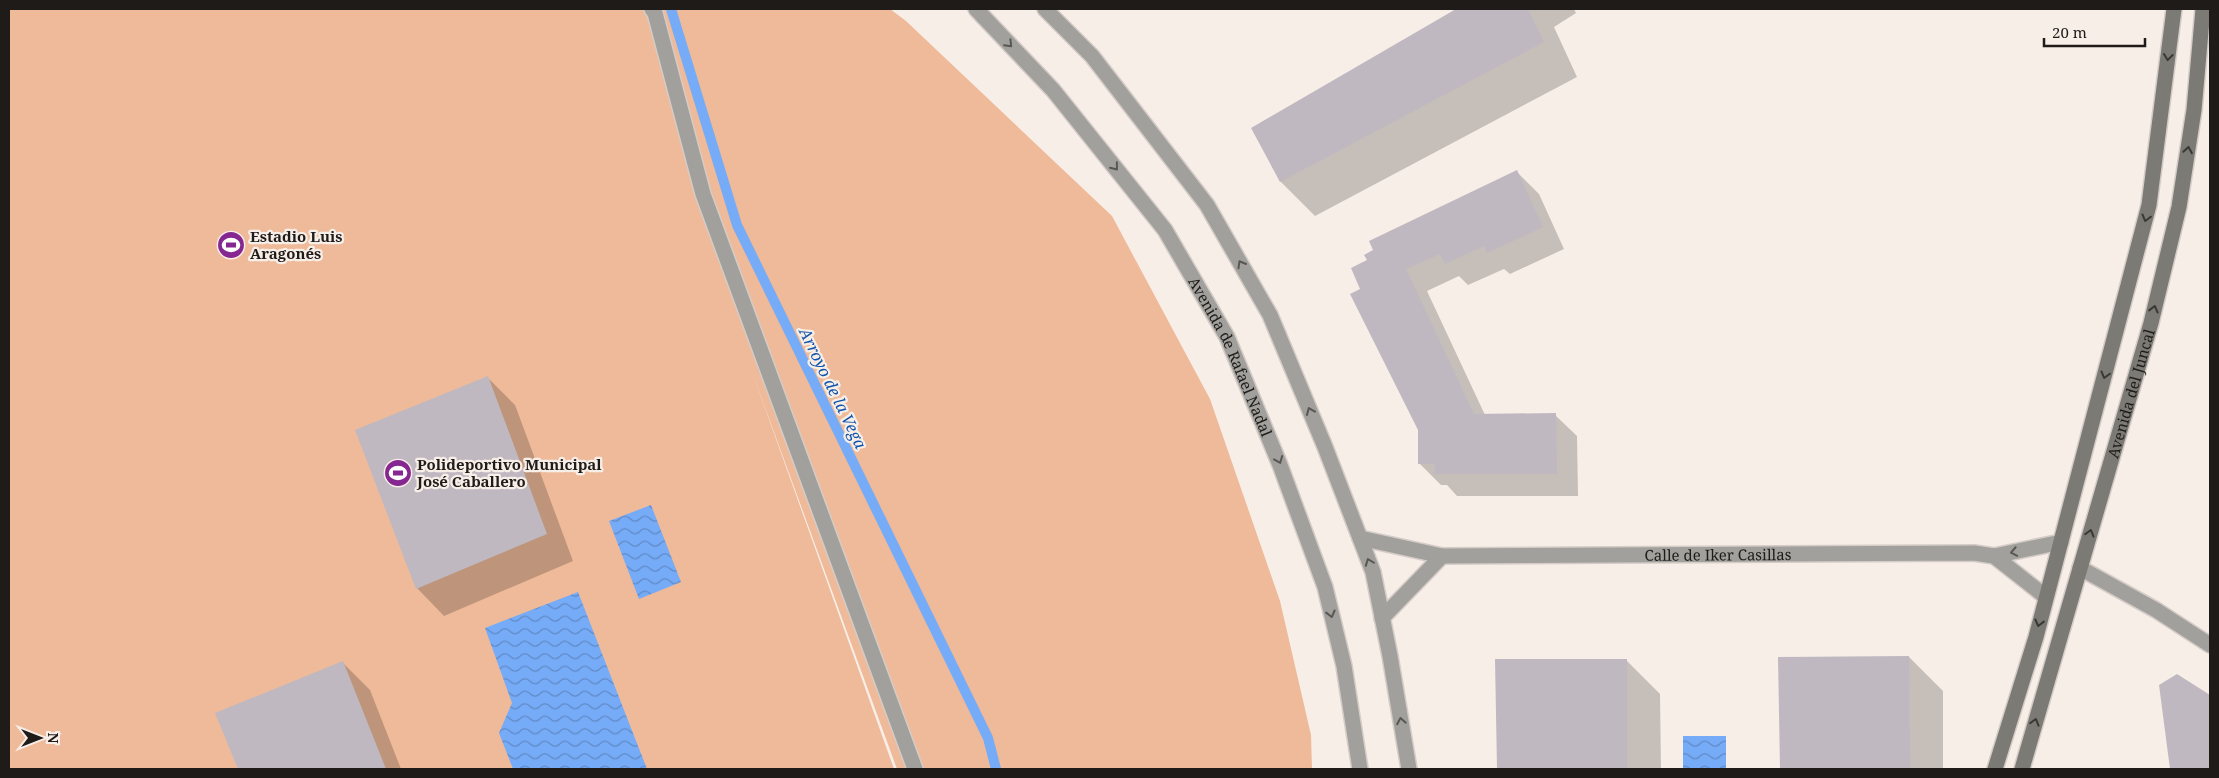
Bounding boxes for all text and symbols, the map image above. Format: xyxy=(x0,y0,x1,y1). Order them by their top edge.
scale bar xyxy=(2044,15,2145,47)
text: 20 m xyxy=(2052,22,2087,42)
one-way arrow xyxy=(1003,38,1012,47)
one-way arrow xyxy=(2163,53,2174,61)
one-way arrow xyxy=(2183,146,2193,155)
one-way arrow xyxy=(1110,161,1118,170)
one-way arrow xyxy=(2141,213,2151,221)
place label: Estadio Luis Aragonés xyxy=(250,226,343,263)
sports icon: Estadio Luis Aragonés xyxy=(216,230,246,260)
one-way arrow xyxy=(1237,260,1247,269)
street label: Avenida de Rafael Nadal xyxy=(1184,273,1277,440)
one-way arrow xyxy=(2148,305,2159,314)
water label: Arroyo de la Vega xyxy=(794,323,872,453)
street label: Avenida del Juncal xyxy=(2103,326,2159,460)
one-way arrow xyxy=(2100,371,2111,380)
one-way arrow xyxy=(1305,407,1316,416)
place label: Polideportivo Municipal José Caballero xyxy=(416,454,602,491)
one-way arrow xyxy=(1272,455,1283,464)
sports icon: Polideportivo Municipal José Caballero xyxy=(383,458,413,488)
one-way arrow xyxy=(2084,528,2095,537)
street label: Calle de Iker Casillas xyxy=(1645,544,1792,565)
one-way arrow xyxy=(2009,546,2018,557)
one-way arrow xyxy=(1365,558,1375,567)
one-way arrow xyxy=(1325,609,1336,618)
one-way arrow xyxy=(2034,618,2045,627)
north arrow xyxy=(15,713,65,763)
one-way arrow xyxy=(1397,717,1407,726)
one-way arrow xyxy=(2030,719,2040,727)
text: N xyxy=(44,732,63,744)

